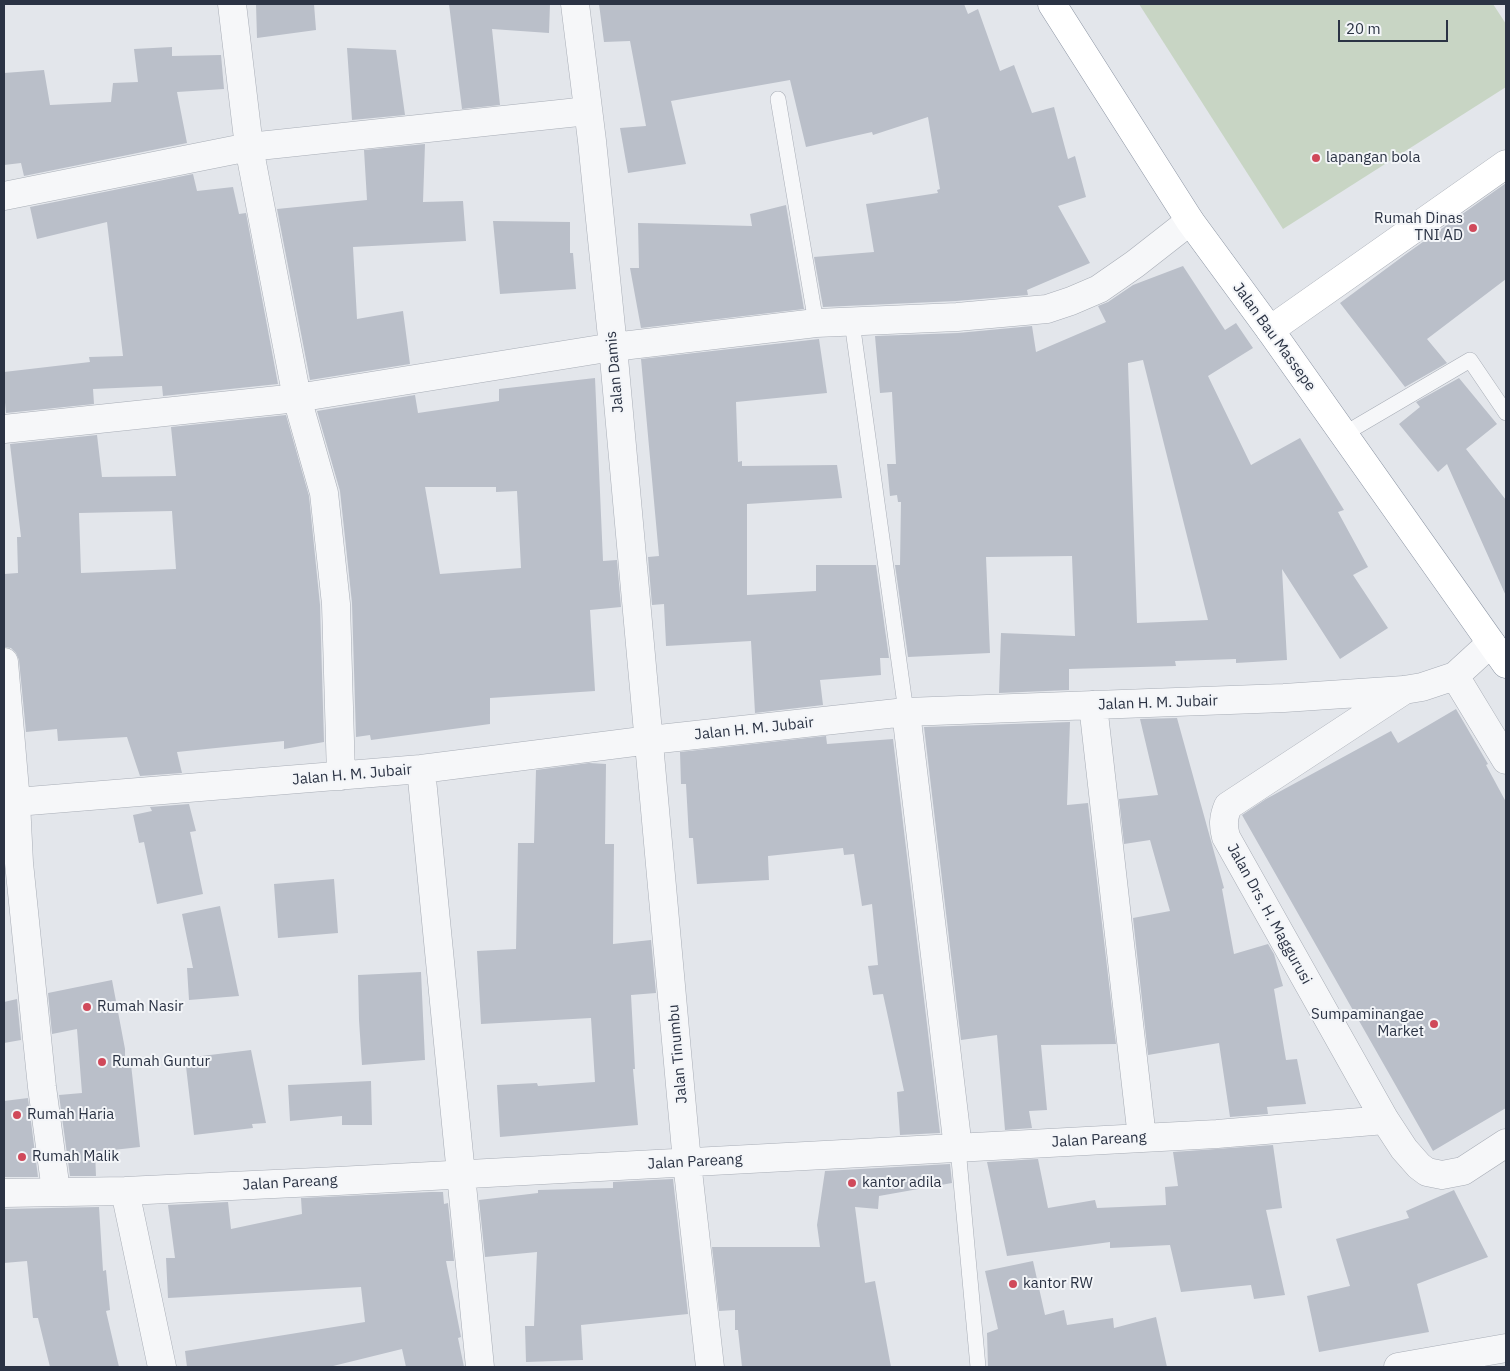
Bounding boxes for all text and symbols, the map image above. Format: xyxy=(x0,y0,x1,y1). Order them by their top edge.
scale bar xyxy=(1340,10,1450,42)
text: 20 m xyxy=(1346,19,1381,38)
place label: lapangan bola xyxy=(1326,149,1420,167)
marker: lapangan bola xyxy=(1310,152,1322,164)
place label: Rumah Dinas TNI AD xyxy=(1374,210,1463,245)
marker: Rumah Dinas TNI AD xyxy=(1467,222,1479,234)
street label: Jalan Bau Massepe xyxy=(1229,279,1319,395)
street label: Jalan Damis xyxy=(602,330,628,414)
street label: Jalan H. M. Jubair xyxy=(1098,692,1218,714)
street label: Jalan H. M. Jubair xyxy=(693,714,815,744)
street label: Jalan H. M. Jubair xyxy=(291,761,413,789)
street label: Jalan Drs. H. Maggurusi xyxy=(1223,841,1315,987)
place label: Rumah Nasir xyxy=(97,998,183,1016)
marker: Rumah Nasir xyxy=(81,1001,93,1013)
street label: Jalan Tinumbu xyxy=(665,1004,691,1104)
place label: Sumpaminangae Market xyxy=(1311,1006,1424,1041)
marker: Sumpaminangae Market xyxy=(1428,1018,1440,1030)
place label: Rumah Guntur xyxy=(112,1053,210,1071)
marker: Rumah Guntur xyxy=(96,1056,108,1068)
place label: Rumah Haria xyxy=(27,1106,114,1124)
marker: Rumah Haria xyxy=(11,1109,23,1121)
street label: Jalan Pareang xyxy=(1051,1129,1147,1151)
place label: Rumah Malik xyxy=(32,1148,119,1166)
marker: Rumah Malik xyxy=(16,1151,28,1163)
street label: Jalan Pareang xyxy=(647,1151,743,1173)
street label: Jalan Pareang xyxy=(242,1172,338,1194)
place label: kantor adila xyxy=(862,1174,942,1192)
marker: kantor adila xyxy=(846,1177,858,1189)
place label: kantor RW xyxy=(1023,1275,1093,1293)
marker: kantor RW xyxy=(1007,1278,1019,1290)

